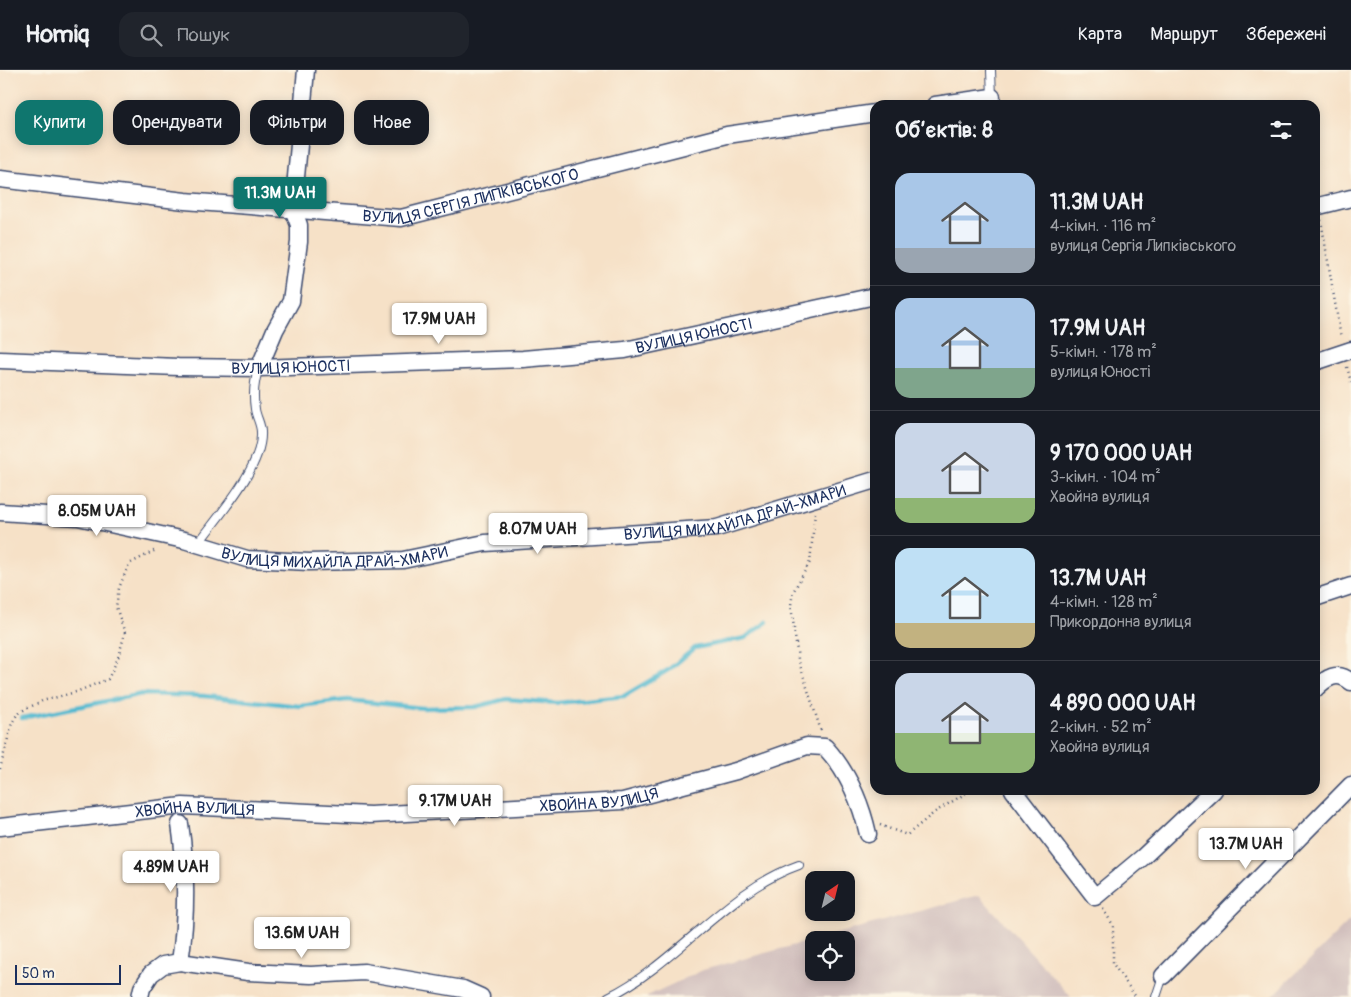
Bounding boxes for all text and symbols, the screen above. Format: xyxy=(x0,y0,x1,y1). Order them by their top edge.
search box xyxy=(119,12,469,57)
text: Homiq xyxy=(25,20,89,49)
icon: search xyxy=(137,21,165,49)
text: Пошук xyxy=(177,23,230,47)
text: Карта xyxy=(1078,23,1122,46)
text: Маршрут xyxy=(1150,23,1218,46)
text: Збережені xyxy=(1246,23,1326,46)
chip: Купити xyxy=(15,100,103,145)
chip: Орендувати xyxy=(113,100,240,145)
chip: Фільтри xyxy=(250,100,344,145)
chip: Нове xyxy=(354,100,429,145)
icon: filters xyxy=(1267,116,1295,144)
text: Об’єктів: 8 xyxy=(895,117,993,144)
street label: ВУЛИЦЯ СЕРГІЯ ЛИПКІВСЬКОГО xyxy=(362,164,581,229)
pin: 11.3M UAH xyxy=(223,176,337,219)
text: 11.3M UAH xyxy=(244,183,316,203)
text: 11.3M UAH xyxy=(1050,189,1143,216)
icon: home xyxy=(935,193,995,253)
text: 4-кімн. · 116 m² xyxy=(1050,216,1156,236)
text: вулиця Сергія Липківського xyxy=(1050,236,1236,256)
pin: 17.9M UAH xyxy=(382,302,496,345)
text: 17.9M UAH xyxy=(403,309,475,329)
street label: ВУЛИЦЯ ЮНОСТІ xyxy=(633,314,754,359)
text: 17.9M UAH xyxy=(1050,315,1145,342)
icon: home xyxy=(935,318,995,378)
text: 5-кімн. · 178 m² xyxy=(1050,342,1157,362)
street label: ВУЛИЦЯ ЮНОСТІ xyxy=(231,356,351,379)
text: вулиця Юності xyxy=(1050,362,1150,382)
text: 9 170 000 UAH xyxy=(1050,440,1192,467)
icon: home xyxy=(935,443,995,503)
text: 3-кімн. · 104 m² xyxy=(1050,467,1161,487)
street label: ВУЛИЦЯ МИХАЙЛА ДРАЙ-ХМАРИ xyxy=(623,480,849,545)
text: Хвойна вулиця xyxy=(1050,487,1149,507)
pin: 8.05M UAH xyxy=(40,494,154,537)
text: 8.05M UAH xyxy=(58,501,136,521)
pin: 8.07M UAH xyxy=(481,512,595,555)
text: 8.07M UAH xyxy=(499,519,577,539)
street label: ВУЛИЦЯ МИХАЙЛА ДРАЙ-ХМАРИ xyxy=(219,542,450,573)
text: 13.7M UAH xyxy=(1050,565,1146,592)
icon: home xyxy=(935,568,995,628)
text: 4-кімн. · 128 m² xyxy=(1050,592,1158,612)
text: Прикордонна вулиця xyxy=(1050,612,1192,632)
text: 4 890 000 UAH xyxy=(1050,690,1195,717)
icon: home xyxy=(935,693,995,753)
text: 2-кімн. · 52 m² xyxy=(1050,717,1152,737)
text: Хвойна вулиця xyxy=(1050,737,1149,757)
street label: ХВОЙНА ВУЛИЦЯ xyxy=(539,783,661,817)
pin: 9.17M UAH xyxy=(398,784,512,827)
text: 9.17M UAH xyxy=(419,791,491,811)
street label: ХВОЙНА ВУЛИЦЯ xyxy=(134,797,255,822)
pin: 13.7M UAH xyxy=(1189,828,1303,870)
text: 13.7M UAH xyxy=(1209,834,1283,854)
pin: 4.89M UAH xyxy=(114,850,228,893)
text: 4.89M UAH xyxy=(133,857,209,877)
north arrow xyxy=(805,871,855,921)
map controls xyxy=(805,871,855,981)
pin: 13.6M UAH xyxy=(245,916,359,959)
text: 13.6M UAH xyxy=(265,923,339,943)
button: locate xyxy=(805,931,855,981)
scale bar xyxy=(15,962,121,985)
text: 50 m xyxy=(22,965,55,982)

